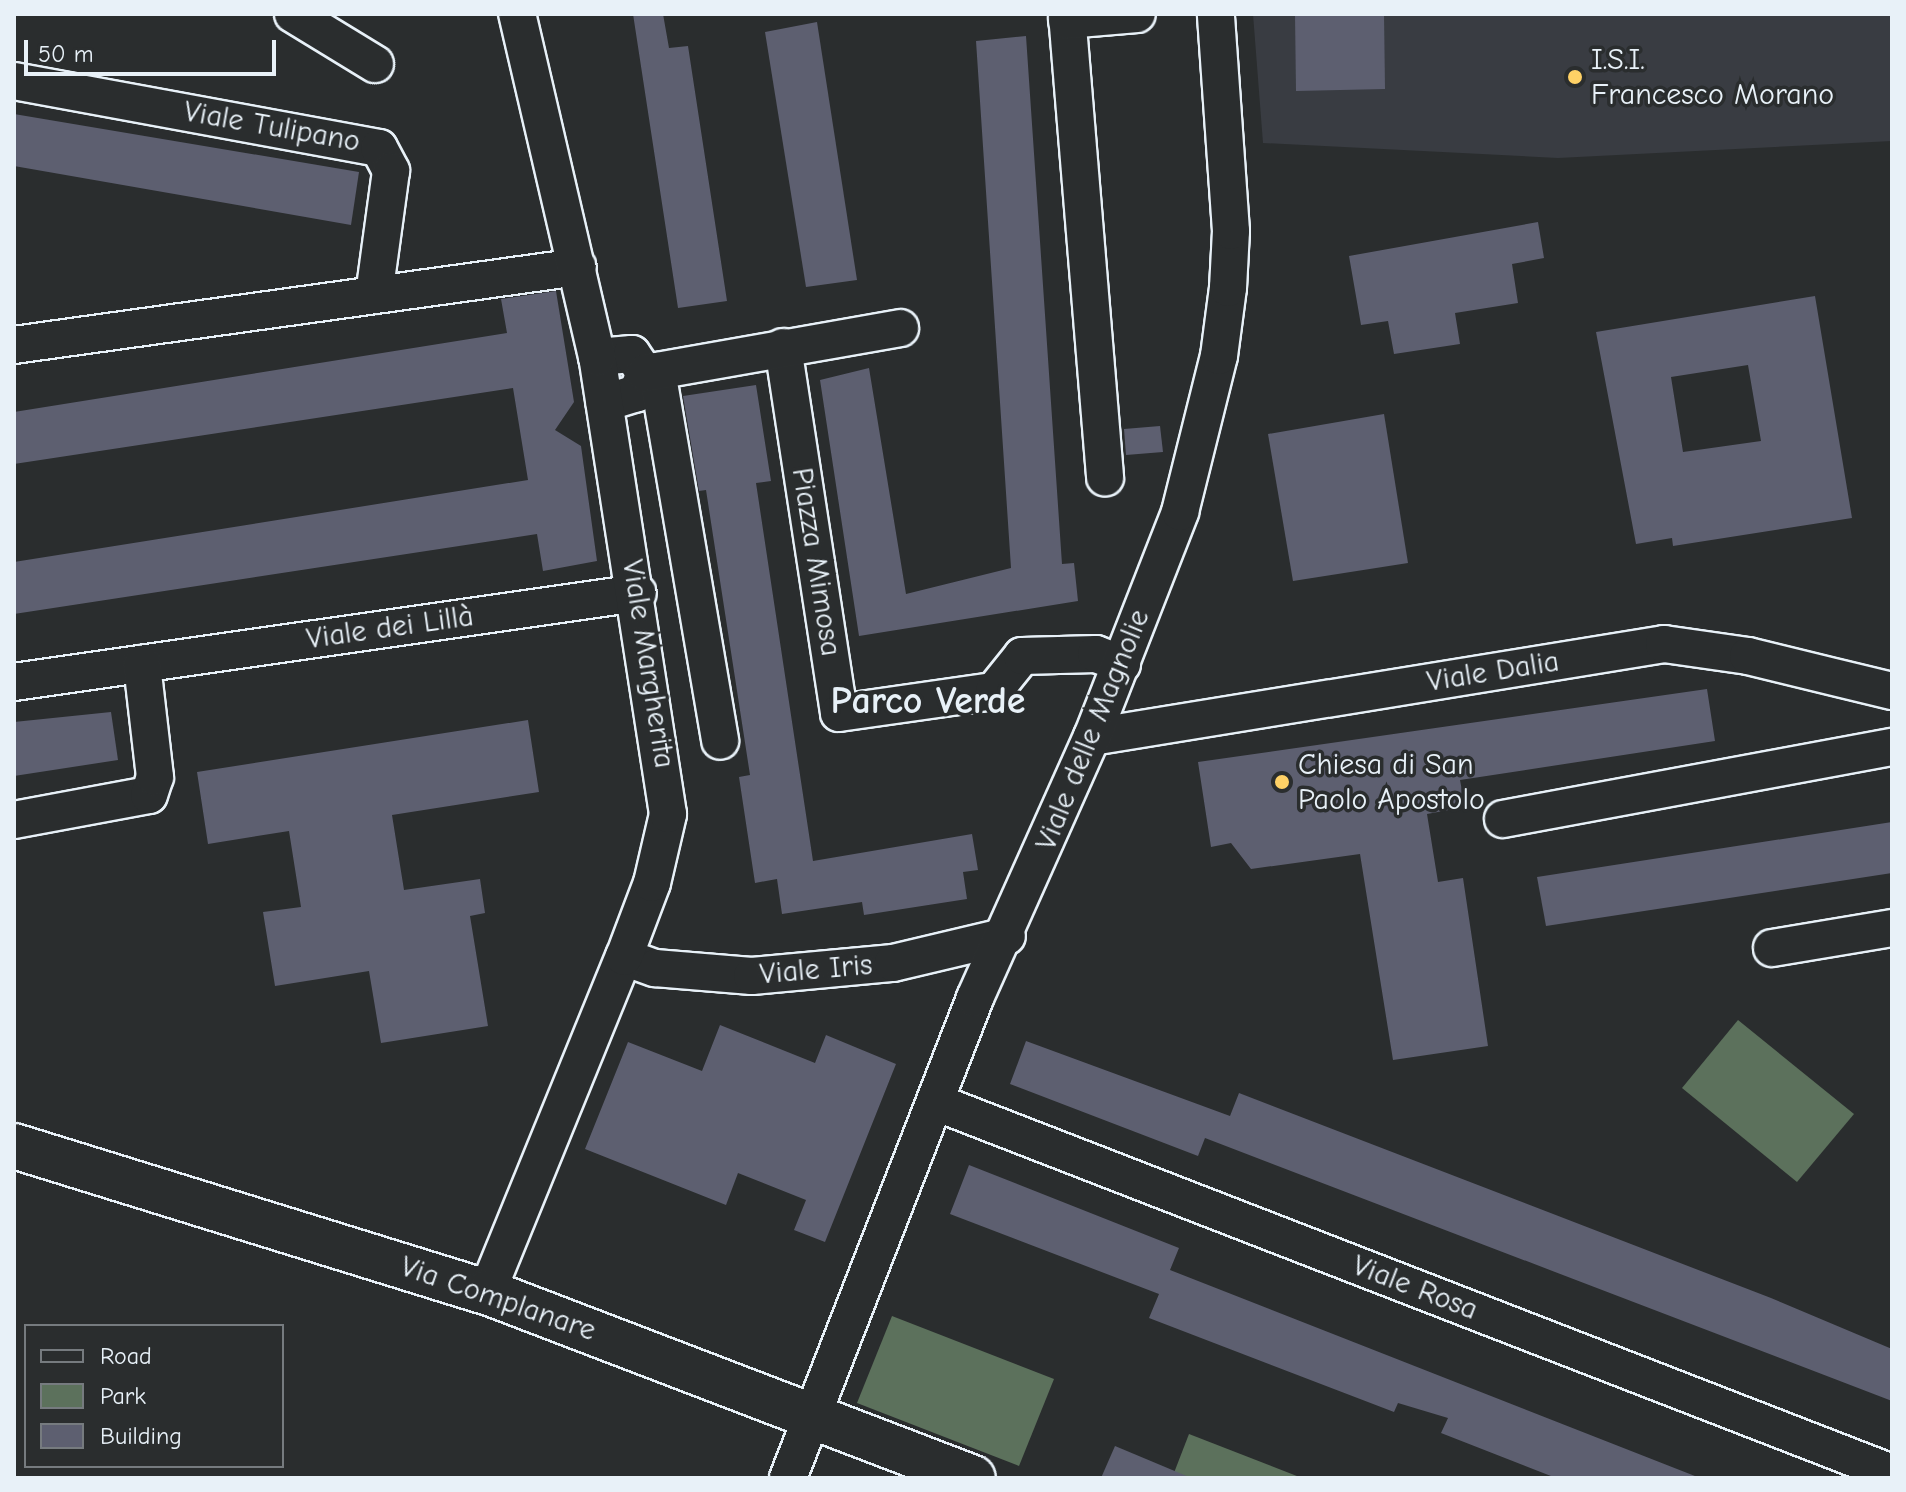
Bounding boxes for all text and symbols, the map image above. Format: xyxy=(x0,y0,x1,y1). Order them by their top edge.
scale bar xyxy=(28,24,280,74)
text: 50 m xyxy=(38,40,94,68)
place label: I.S.I. Francesco Morano xyxy=(1591,42,1834,112)
marker: I.S.I. Francesco Morano xyxy=(1566,68,1584,86)
street label: Viale Tulipano xyxy=(181,94,363,160)
street label: Piazza Mimosa xyxy=(783,465,849,659)
street label: Viale Margherita xyxy=(614,557,682,771)
street label: Viale dei Lillà xyxy=(304,598,476,658)
street label: Viale delle Magnolie xyxy=(1028,604,1158,856)
street label: Viale Dalia xyxy=(1424,644,1562,700)
district label: Parco Verde xyxy=(830,679,1026,725)
place label: Chiesa di San Paolo Apostolo xyxy=(1298,747,1485,818)
marker: Chiesa di San Paolo Apostolo xyxy=(1273,773,1291,791)
street label: Viale Iris xyxy=(758,947,874,993)
street label: Viale Rosa xyxy=(1347,1248,1483,1328)
street label: Via Complanare xyxy=(396,1249,600,1349)
legend xyxy=(24,1324,284,1468)
text: Road xyxy=(100,1342,152,1370)
text: Park xyxy=(100,1382,146,1410)
text: Building xyxy=(100,1422,182,1450)

